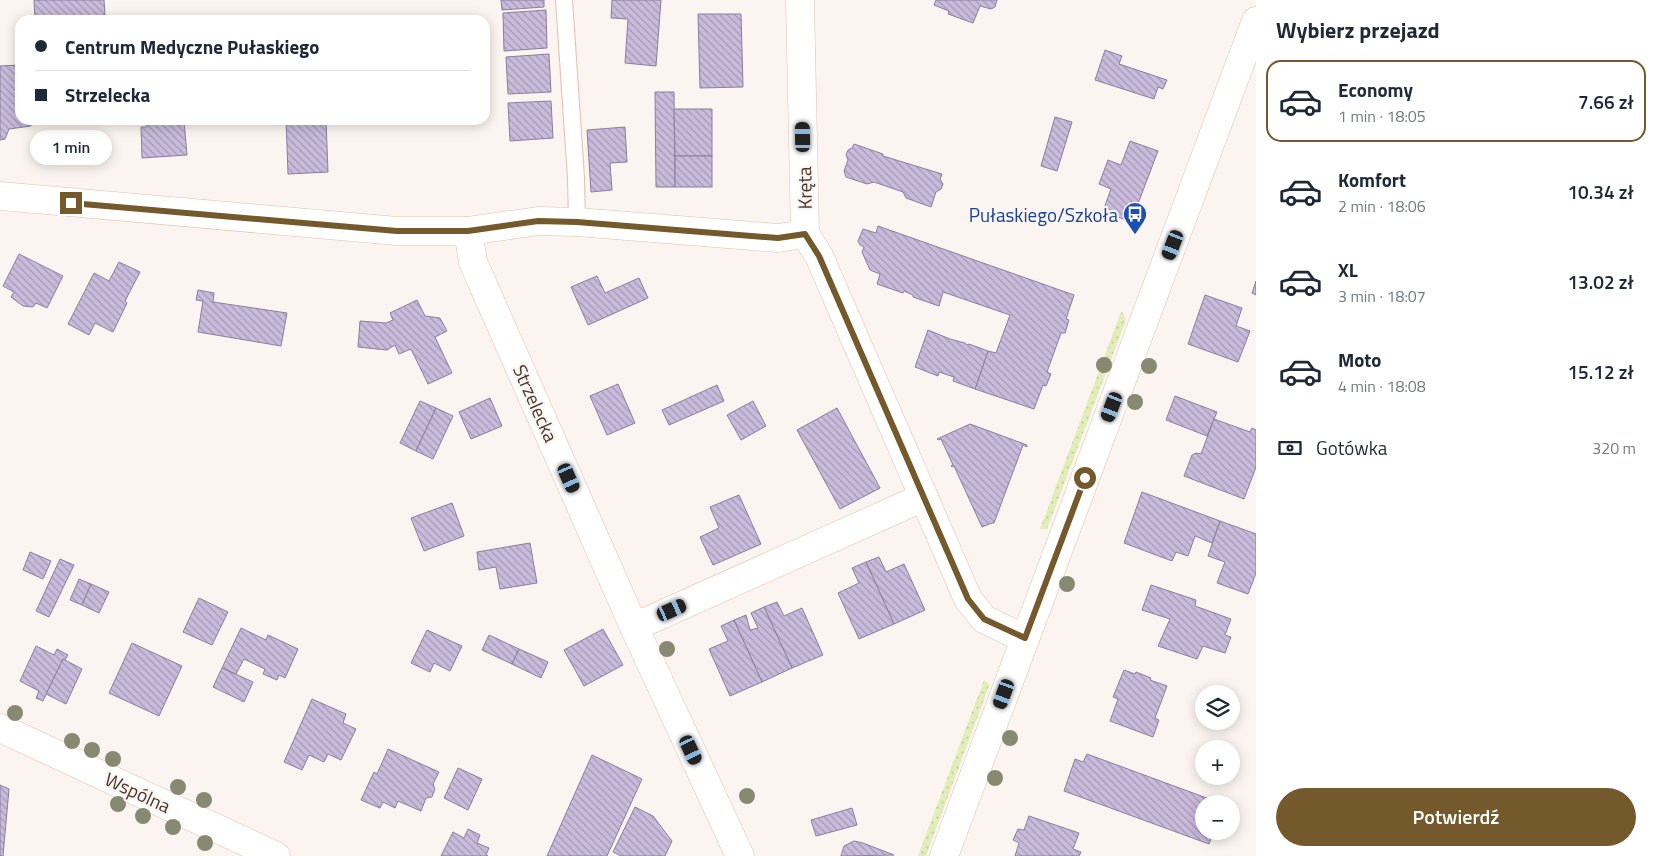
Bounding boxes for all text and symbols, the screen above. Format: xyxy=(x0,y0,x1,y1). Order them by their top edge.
text: Wybierz przejazd xyxy=(1276,13,1440,47)
text: Centrum Medyczne Pułaskiego xyxy=(65,32,319,61)
text: Economy xyxy=(1338,75,1413,104)
icon: car xyxy=(1278,79,1323,124)
text: Strzelecka xyxy=(65,80,150,109)
text: 7.66 zł xyxy=(1578,87,1634,116)
text: 1 min · 18:05 xyxy=(1338,104,1426,128)
car xyxy=(795,122,810,152)
callout: 1 min xyxy=(30,130,112,166)
text: 1 min xyxy=(52,135,90,159)
text: Komfort xyxy=(1338,165,1406,194)
street label: Kręta xyxy=(789,166,819,210)
icon: car xyxy=(1278,169,1323,214)
text: 10.34 zł xyxy=(1567,177,1634,206)
route end xyxy=(60,192,82,214)
text: 2 min · 18:06 xyxy=(1338,194,1426,218)
place label: Pułaskiego/Szkoła xyxy=(969,200,1118,229)
bus stop icon: Pułaskiego/Szkoła xyxy=(1122,201,1148,235)
car xyxy=(1160,228,1185,262)
text: XL xyxy=(1338,255,1358,284)
icon: car xyxy=(1278,259,1323,304)
text: 13.02 zł xyxy=(1567,267,1634,296)
text: 3 min · 18:07 xyxy=(1338,284,1426,308)
text: Moto xyxy=(1338,345,1381,374)
icon: car xyxy=(1278,349,1323,394)
text: 15.12 zł xyxy=(1567,357,1634,386)
street label: Strzelecka xyxy=(506,359,566,447)
text: 4 min · 18:08 xyxy=(1338,374,1426,398)
car xyxy=(1099,390,1124,424)
text: Gotówka xyxy=(1316,433,1387,462)
icon: cash xyxy=(1276,434,1304,462)
text: 320 m xyxy=(1592,436,1636,460)
car xyxy=(556,461,581,495)
route start xyxy=(1074,467,1096,489)
car xyxy=(655,597,688,623)
car xyxy=(991,677,1016,711)
map controls xyxy=(1195,685,1240,840)
button: layers xyxy=(1195,685,1240,730)
car xyxy=(677,733,704,767)
button: + xyxy=(1195,740,1240,785)
street label: Wspólna xyxy=(100,764,176,820)
button: Potwierdź xyxy=(1276,788,1636,846)
button: − xyxy=(1195,795,1240,840)

